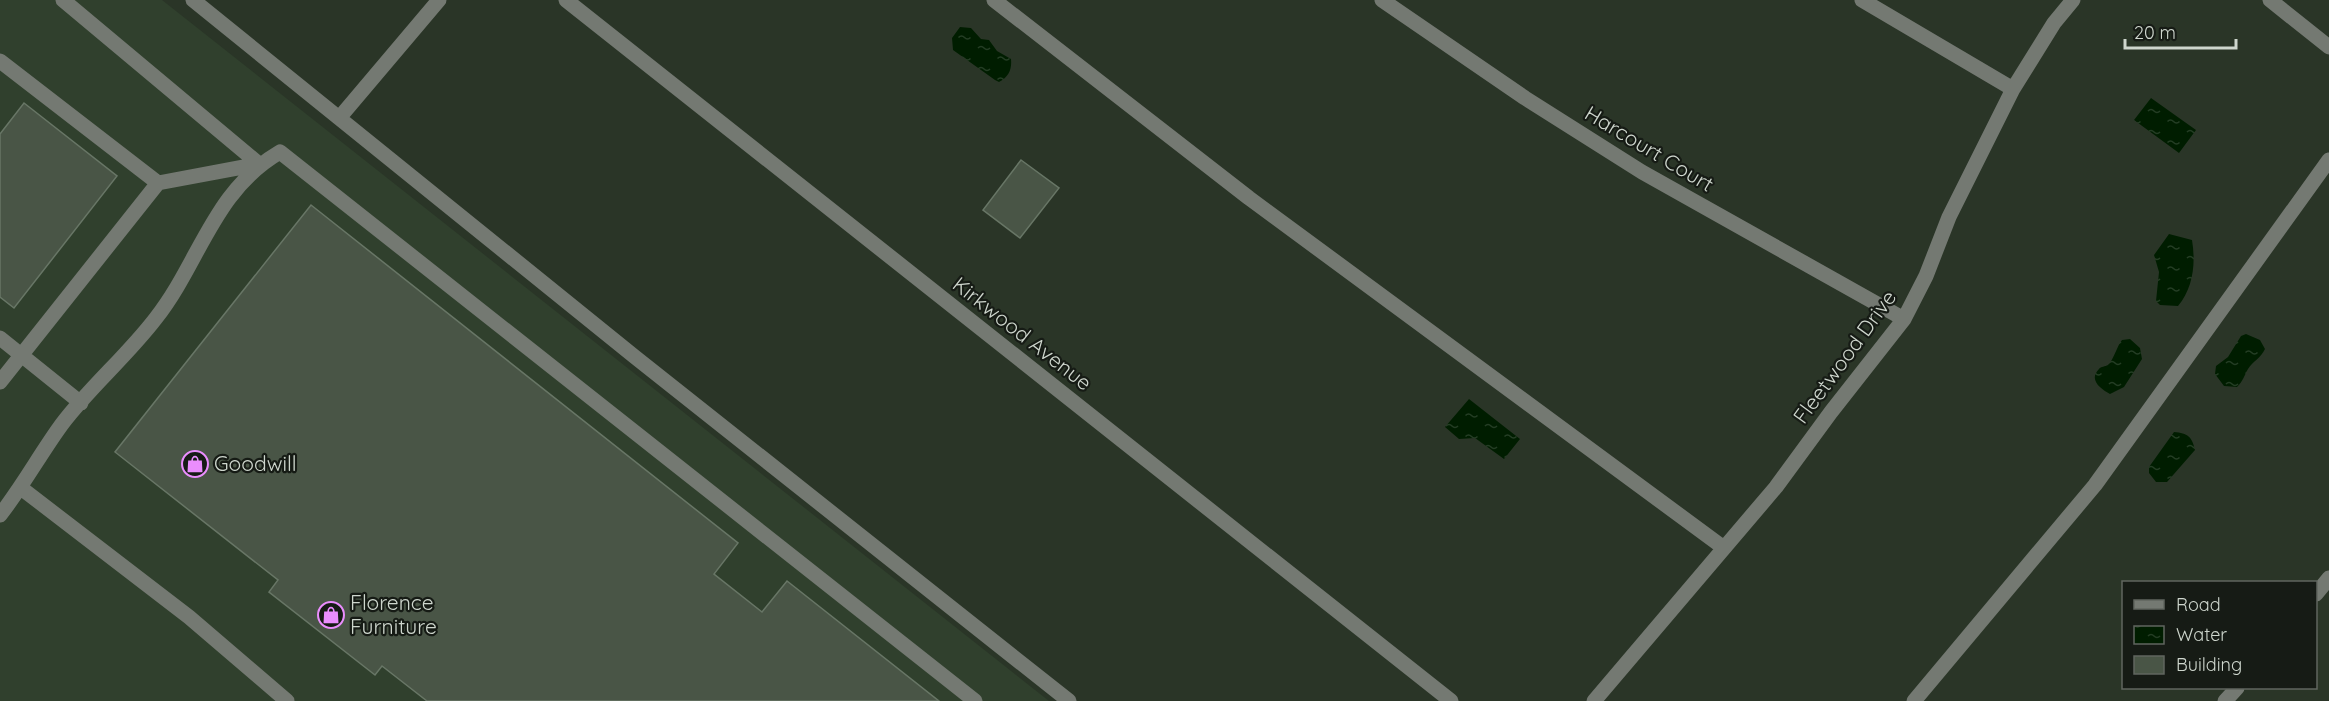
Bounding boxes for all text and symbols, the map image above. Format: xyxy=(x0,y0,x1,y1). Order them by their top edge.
scale bar xyxy=(2125,12,2236,50)
text: 20 m xyxy=(2134,21,2176,44)
street label: Harcourt Court xyxy=(1580,100,1719,197)
street label: Kirkwood Avenue xyxy=(948,271,1097,396)
street label: Fleetwood Drive xyxy=(1787,285,1901,428)
shop icon: Goodwill xyxy=(180,449,210,479)
place label: Goodwill xyxy=(214,450,297,476)
legend xyxy=(2122,581,2317,689)
place label: Florence Furniture xyxy=(350,589,437,639)
text: Road xyxy=(2176,593,2221,616)
shop icon: Florence Furniture xyxy=(316,600,346,630)
text: Water xyxy=(2176,623,2227,646)
text: Building xyxy=(2176,653,2242,676)

